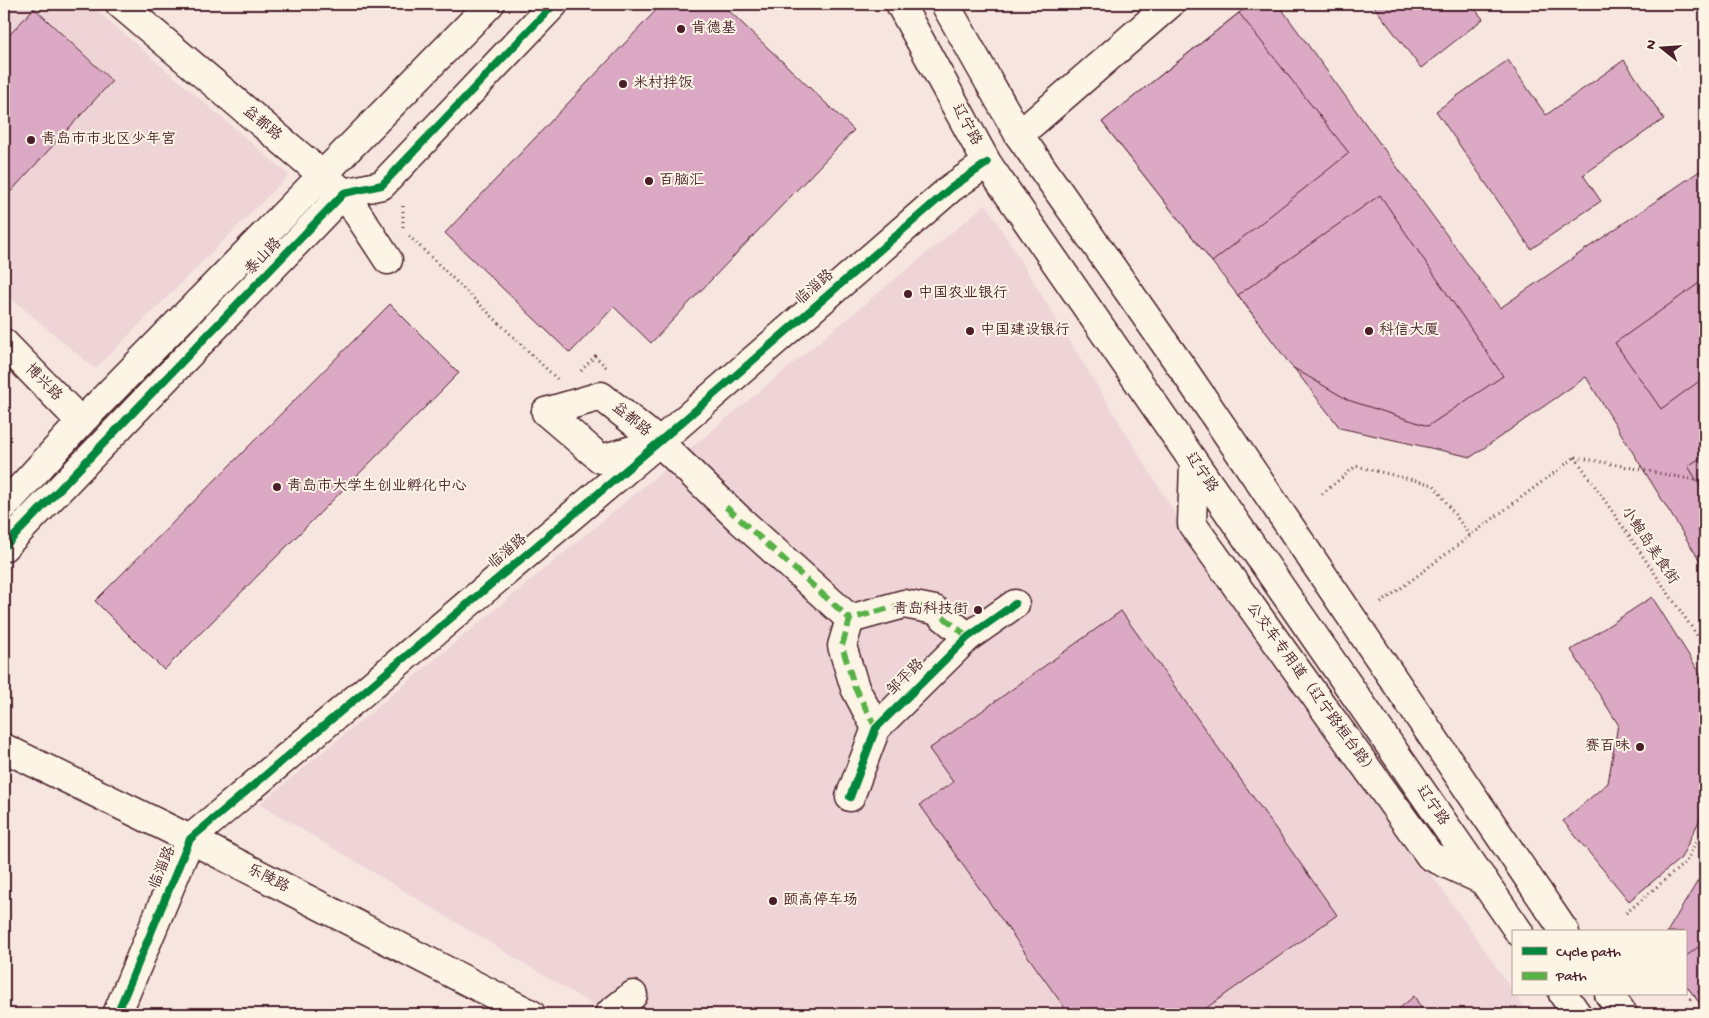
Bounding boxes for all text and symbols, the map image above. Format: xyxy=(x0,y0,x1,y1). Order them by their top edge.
place label: 肯德基 xyxy=(691,19,736,38)
north arrow xyxy=(1636,22,1686,72)
marker: 肯德基 xyxy=(675,23,687,35)
text: N xyxy=(1642,38,1661,52)
place label: 米村拌饭 xyxy=(633,74,693,93)
marker: 米村拌饭 xyxy=(617,78,629,90)
street label: 辽宁路 xyxy=(947,101,985,149)
street label: 益都路 xyxy=(239,103,285,145)
place label: 青岛市市北区少年宫 xyxy=(41,131,176,149)
marker: 青岛市市北区少年宫 xyxy=(25,134,37,146)
place label: 百脑汇 xyxy=(659,172,704,190)
marker: 百脑汇 xyxy=(643,175,655,187)
street label: 泰山路 xyxy=(242,235,286,279)
street label: 临淄路 xyxy=(792,266,838,310)
place label: 中国农业银行 xyxy=(918,285,1008,303)
marker: 中国农业银行 xyxy=(902,288,914,300)
place label: 中国建设银行 xyxy=(980,322,1070,340)
place label: 科信大厦 xyxy=(1379,322,1439,340)
marker: 中国建设银行 xyxy=(964,325,976,337)
marker: 科信大厦 xyxy=(1363,325,1375,337)
street label: 博兴路 xyxy=(21,360,66,405)
street label: 益都路 xyxy=(608,399,654,441)
street label: 辽宁路 xyxy=(1181,449,1221,497)
place label: 青岛市大学生创业孵化中心 xyxy=(287,477,467,496)
marker: 青岛市大学生创业孵化中心 xyxy=(271,481,283,493)
street label: 小鲍岛美食街 xyxy=(1616,504,1682,588)
street label: 临淄路 xyxy=(485,531,531,573)
street label: 公交车专用道（辽宁路桓台路） xyxy=(1242,600,1380,780)
place label: 青岛科技街 xyxy=(893,601,968,619)
marker: 青岛科技街 xyxy=(972,604,984,616)
street label: 邹平路 xyxy=(883,655,928,700)
place label: 赛百味 xyxy=(1585,738,1630,756)
marker: 赛百味 xyxy=(1634,741,1646,753)
street label: 辽宁路 xyxy=(1412,782,1452,830)
street label: 临淄路 xyxy=(146,844,180,892)
street label: 乐陵路 xyxy=(244,861,292,897)
place label: 颐高停车场 xyxy=(783,892,858,910)
marker: 颐高停车场 xyxy=(767,895,779,907)
legend xyxy=(1512,930,1686,996)
text: Cycle path xyxy=(1556,944,1621,962)
text: Path xyxy=(1555,968,1587,986)

